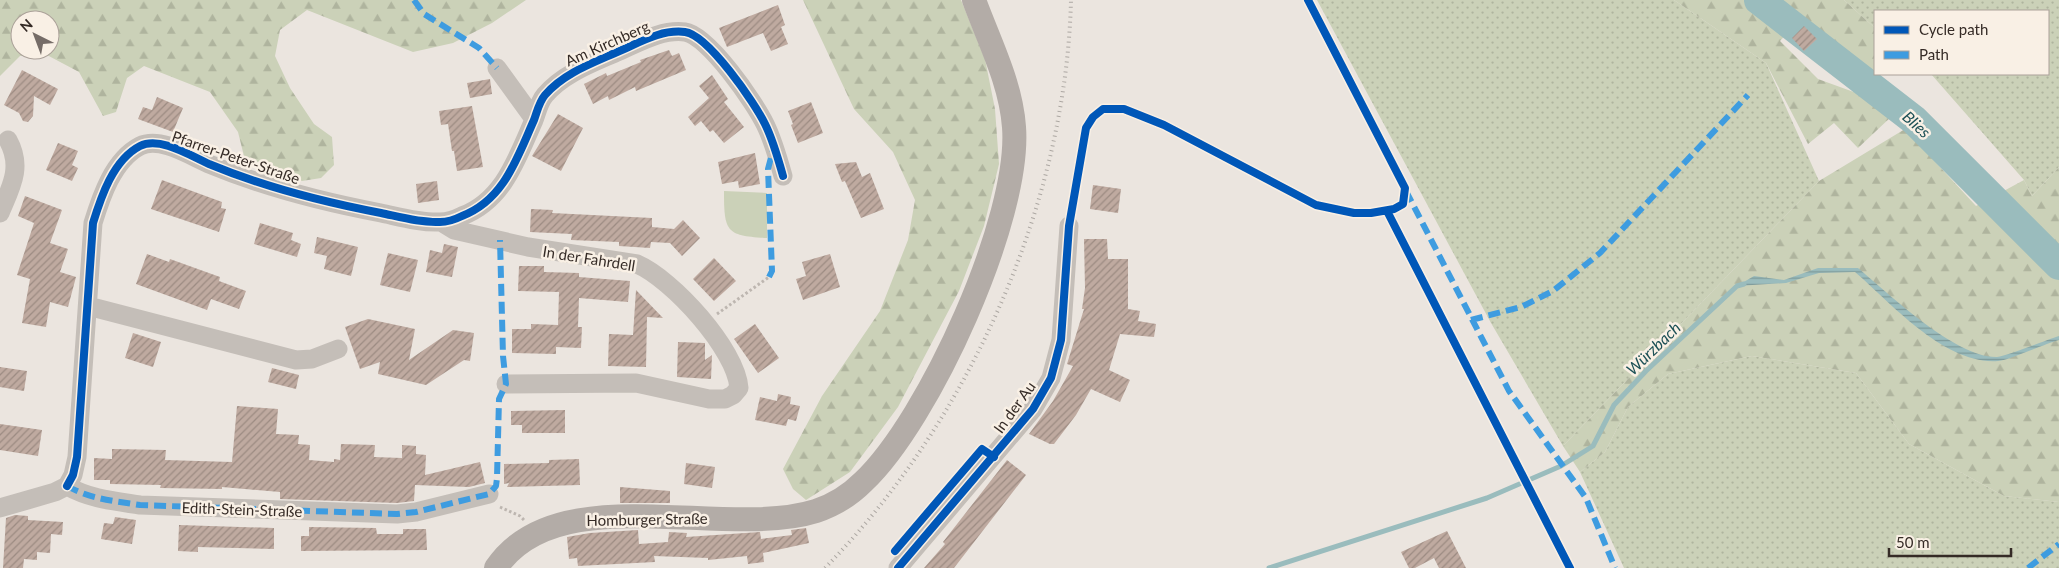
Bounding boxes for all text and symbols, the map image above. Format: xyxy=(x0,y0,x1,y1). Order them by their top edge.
north arrow xyxy=(10,10,60,60)
legend xyxy=(1874,10,2049,75)
text: N xyxy=(16,15,36,35)
street label: Am Kirchberg xyxy=(562,16,652,70)
text: Cycle path xyxy=(1919,20,1988,38)
text: Path xyxy=(1919,45,1949,63)
water label: Blies xyxy=(1899,107,1935,142)
street label: Pfarrer-Peter-Straße xyxy=(170,127,302,187)
street label: In der Fahrdell xyxy=(541,242,637,274)
water label: Würzbach xyxy=(1622,318,1684,378)
street label: In der Au xyxy=(989,378,1039,436)
street label: Edith-Stein-Straße xyxy=(181,498,303,520)
street label: Homburger Straße xyxy=(586,509,708,529)
scale bar xyxy=(1889,526,2012,558)
text: 50 m xyxy=(1896,533,1930,551)

